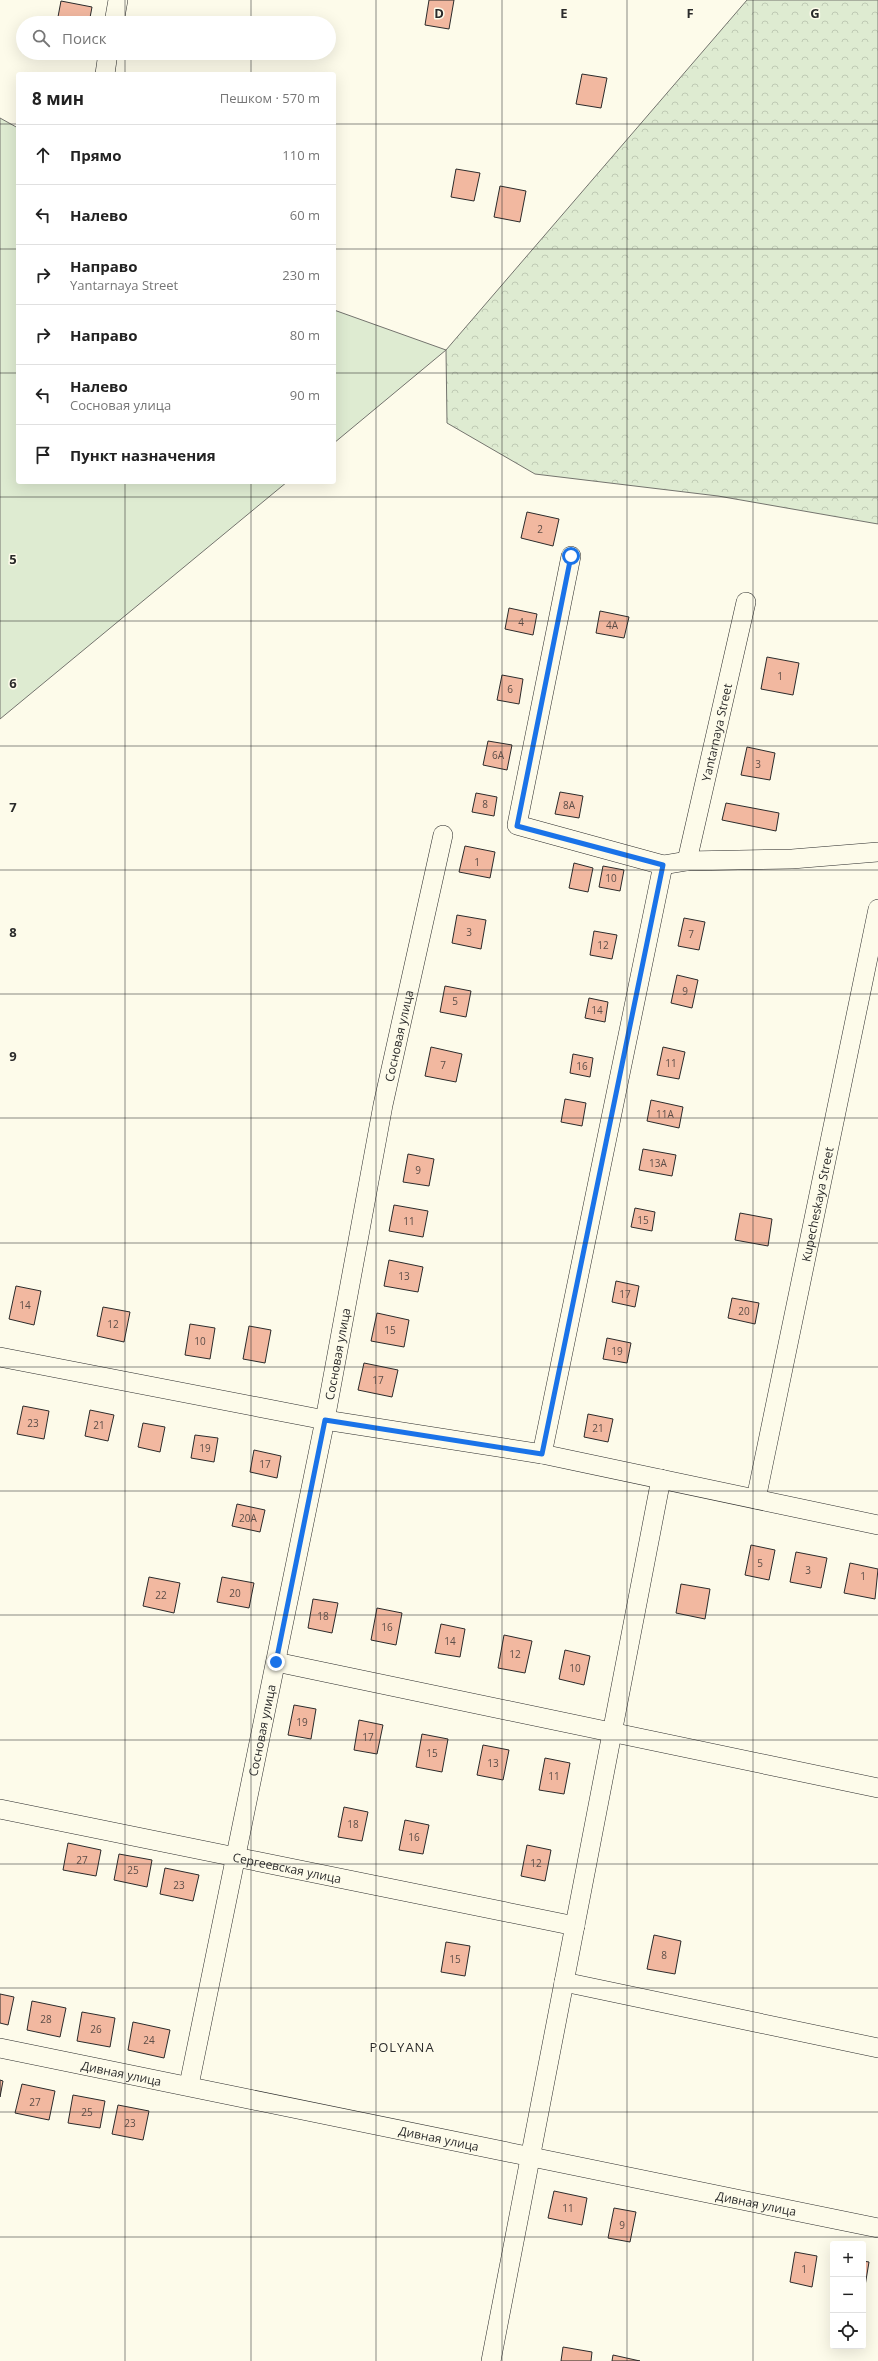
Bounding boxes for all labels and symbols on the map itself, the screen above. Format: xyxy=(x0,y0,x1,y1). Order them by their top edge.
text: D xyxy=(434,4,444,22)
text: E xyxy=(560,4,568,22)
text: F xyxy=(686,4,694,22)
text: G xyxy=(810,4,820,22)
house number: 2 xyxy=(537,522,543,536)
route start xyxy=(562,547,580,565)
text: 5 xyxy=(9,550,17,568)
house number: 4 xyxy=(518,615,524,629)
house number: 4А xyxy=(606,618,619,632)
house number: 1 xyxy=(777,669,783,683)
text: 6 xyxy=(9,674,17,692)
house number: 6 xyxy=(507,682,513,696)
street label: Yantarnaya Street xyxy=(697,682,736,783)
house number: 6А xyxy=(492,748,505,762)
house number: 3 xyxy=(755,757,761,771)
house number: 8 xyxy=(482,797,488,811)
text: 7 xyxy=(9,798,17,816)
house number: 8А xyxy=(563,798,576,812)
house number: 1 xyxy=(474,855,480,869)
house number: 10 xyxy=(605,871,617,885)
text: 8 xyxy=(9,923,17,941)
house number: 3 xyxy=(466,925,472,939)
house number: 7 xyxy=(688,927,694,941)
house number: 12 xyxy=(597,938,609,952)
house number: 9 xyxy=(682,984,688,998)
street label: Сосновая улица xyxy=(380,988,417,1083)
house number: 5 xyxy=(452,994,458,1008)
house number: 14 xyxy=(591,1003,603,1017)
text: 9 xyxy=(9,1047,17,1065)
house number: 11 xyxy=(665,1056,677,1070)
house number: 7 xyxy=(440,1058,446,1072)
house number: 16 xyxy=(576,1059,588,1073)
house number: 11А xyxy=(656,1107,675,1121)
street label: Kupecheskaya Street xyxy=(797,1145,837,1263)
house number: 13А xyxy=(649,1156,668,1170)
house number: 9 xyxy=(415,1163,421,1177)
house number: 15 xyxy=(637,1213,649,1227)
house number: 11 xyxy=(403,1214,415,1228)
house number: 13 xyxy=(398,1269,410,1283)
house number: 17 xyxy=(619,1287,631,1301)
house number: 14 xyxy=(19,1298,31,1312)
house number: 20 xyxy=(738,1304,750,1318)
street label: Сосновая улица xyxy=(320,1306,354,1401)
house number: 12 xyxy=(107,1317,119,1331)
house number: 15 xyxy=(384,1323,396,1337)
house number: 10 xyxy=(194,1334,206,1348)
house number: 19 xyxy=(611,1344,623,1358)
house number: 17 xyxy=(372,1373,384,1387)
house number: 23 xyxy=(27,1416,39,1430)
house number: 21 xyxy=(93,1418,105,1432)
house number: 21 xyxy=(592,1421,604,1435)
house number: 19 xyxy=(199,1441,211,1455)
house number: 17 xyxy=(259,1457,271,1471)
house number: 20А xyxy=(239,1511,258,1525)
house number: 5 xyxy=(757,1556,763,1570)
house number: 3 xyxy=(805,1563,811,1577)
house number: 1 xyxy=(860,1569,866,1583)
house number: 20 xyxy=(229,1586,241,1600)
house number: 22 xyxy=(155,1588,167,1602)
house number: 18 xyxy=(317,1609,329,1623)
house number: 16 xyxy=(381,1620,393,1634)
house number: 14 xyxy=(444,1634,456,1648)
house number: 12 xyxy=(509,1647,521,1661)
route end xyxy=(267,1653,285,1671)
house number: 10 xyxy=(569,1661,581,1675)
street label: Сосновая улица xyxy=(244,1683,279,1778)
house number: 19 xyxy=(296,1715,308,1729)
house number: 17 xyxy=(362,1730,374,1744)
house number: 15 xyxy=(426,1746,438,1760)
house number: 13 xyxy=(487,1756,499,1770)
house number: 11 xyxy=(548,1769,560,1783)
house number: 18 xyxy=(347,1817,359,1831)
house number: 16 xyxy=(408,1830,420,1844)
street label: Сергеевская улица xyxy=(231,1848,343,1887)
house number: 27 xyxy=(76,1853,88,1867)
house number: 12 xyxy=(530,1856,542,1870)
house number: 25 xyxy=(127,1863,139,1877)
house number: 23 xyxy=(173,1878,185,1892)
house number: 8 xyxy=(661,1948,667,1962)
house number: 15 xyxy=(449,1952,461,1966)
house number: 28 xyxy=(40,2012,52,2026)
house number: 26 xyxy=(90,2022,102,2036)
house number: 24 xyxy=(143,2033,155,2047)
district label: POLYANA xyxy=(369,2038,435,2056)
street label: Дивная улица xyxy=(80,2056,163,2089)
house number: 27 xyxy=(29,2095,41,2109)
house number: 25 xyxy=(81,2105,93,2119)
house number: 23 xyxy=(124,2116,136,2130)
street label: Дивная улица xyxy=(397,2121,481,2154)
street label: Дивная улица xyxy=(715,2187,798,2220)
house number: 11 xyxy=(562,2201,574,2215)
house number: 9 xyxy=(619,2218,625,2232)
house number: 1 xyxy=(801,2262,807,2276)

